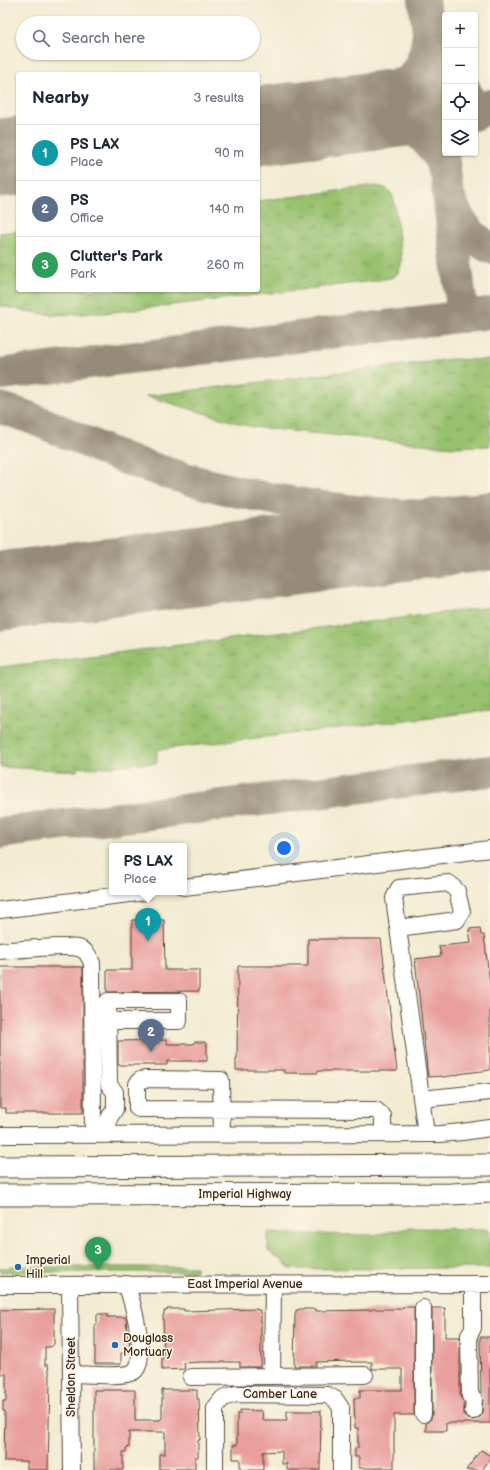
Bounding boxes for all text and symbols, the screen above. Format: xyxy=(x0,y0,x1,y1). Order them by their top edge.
map controls xyxy=(442,12,478,156)
button: + xyxy=(442,12,478,48)
search box xyxy=(16,16,260,60)
icon: search xyxy=(30,27,52,49)
text: Search here xyxy=(62,29,145,48)
button: − xyxy=(442,48,478,84)
button: locate xyxy=(442,84,478,120)
text: Nearby xyxy=(32,88,89,108)
text: 3 results xyxy=(193,90,244,106)
button: layers xyxy=(442,120,478,156)
text: PS LAX xyxy=(70,135,119,154)
text: 1 xyxy=(42,145,48,161)
text: 90 m xyxy=(215,145,244,161)
text: Place xyxy=(70,154,103,170)
text: PS xyxy=(70,191,89,210)
text: 2 xyxy=(41,201,49,217)
text: 140 m xyxy=(209,201,244,217)
text: Office xyxy=(70,210,104,226)
text: Clutter's Park xyxy=(70,247,163,266)
text: 3 xyxy=(41,257,49,273)
text: 260 m xyxy=(206,257,244,273)
text: Park xyxy=(70,266,96,282)
your location xyxy=(274,838,294,858)
popup xyxy=(109,843,187,895)
text: PS LAX xyxy=(123,852,173,871)
text: Place xyxy=(123,871,156,887)
pin: 1 xyxy=(135,908,161,941)
pin: 2 xyxy=(138,1019,164,1052)
street label: Imperial Highway xyxy=(199,1187,292,1202)
pin: 3 xyxy=(85,1237,111,1270)
place label: Imperial Hill xyxy=(26,1253,70,1282)
marker: Imperial Hill xyxy=(13,1262,23,1272)
street label: East Imperial Avenue xyxy=(187,1277,303,1292)
place label: Douglass Mortuary xyxy=(123,1331,173,1360)
street label: Sheldon Street xyxy=(64,1337,79,1417)
marker: Douglass Mortuary xyxy=(110,1340,120,1350)
street label: Camber Lane xyxy=(243,1387,317,1402)

